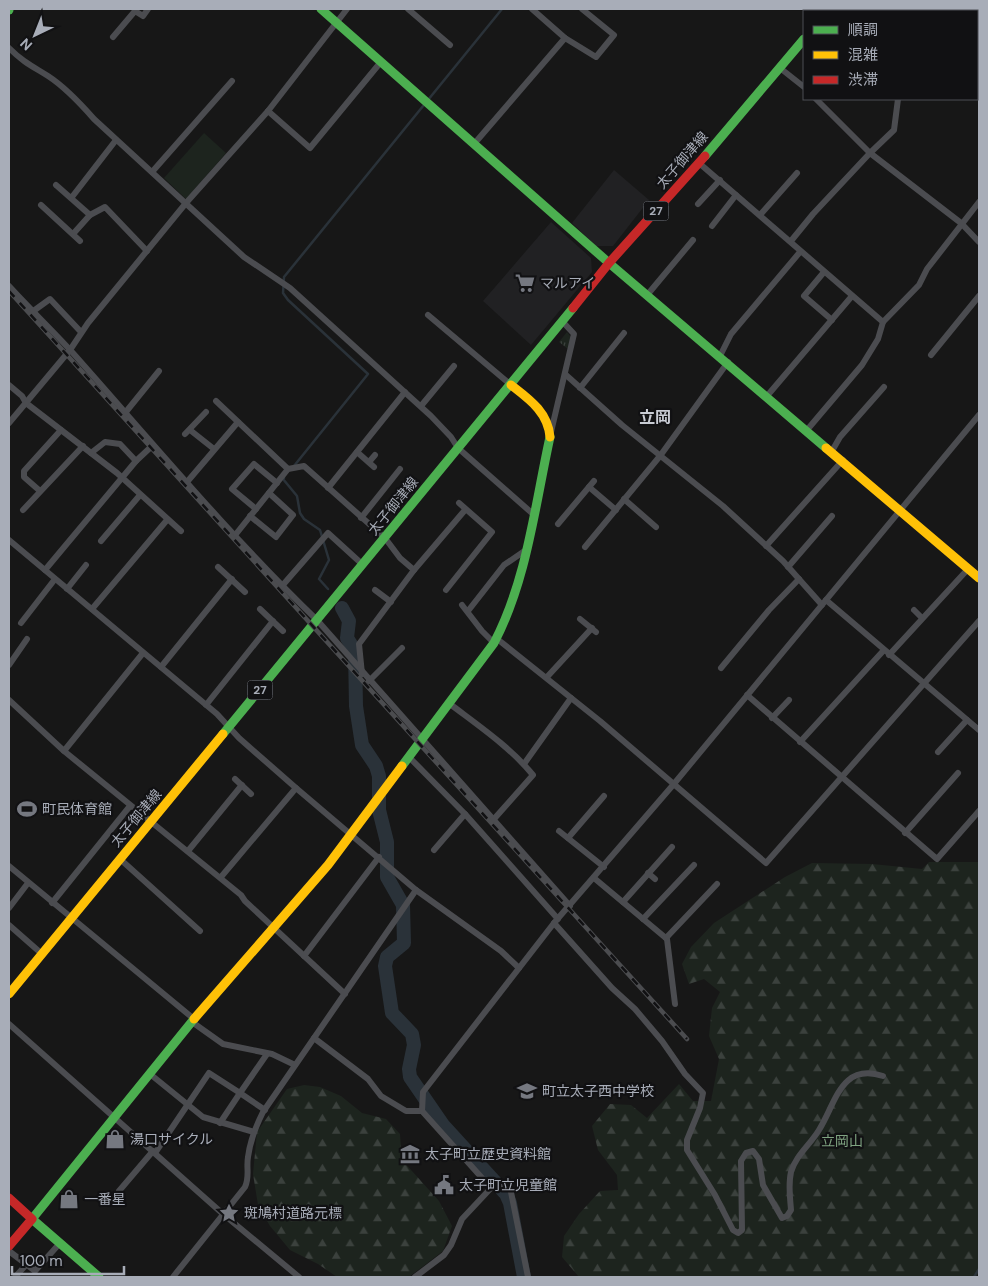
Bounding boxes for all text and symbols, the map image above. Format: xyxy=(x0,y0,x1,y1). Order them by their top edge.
north arrow xyxy=(10,10,60,60)
legend xyxy=(803,10,978,100)
text: 順調 xyxy=(848,20,878,40)
text: N xyxy=(16,34,36,55)
text: 混雑 xyxy=(848,45,878,65)
text: 渋滞 xyxy=(848,70,878,90)
street label: 太子御津線 xyxy=(652,128,712,192)
road number: 27 xyxy=(644,202,668,220)
supermarket icon: マルアイ xyxy=(514,272,536,294)
place label: マルアイ xyxy=(540,274,595,292)
district label: 立岡 xyxy=(639,407,671,428)
street label: 太子御津線 xyxy=(364,473,422,539)
road number: 27 xyxy=(248,680,272,700)
street label: 太子御津線 xyxy=(107,785,165,851)
sports icon: 町民体育館 xyxy=(16,798,38,820)
place label: 町民体育館 xyxy=(42,800,112,818)
school or university icon: 町立太子西中学校 xyxy=(516,1080,538,1102)
place label: 町立太子西中学校 xyxy=(542,1082,654,1100)
shop icon: 湯口サイクル xyxy=(104,1128,126,1150)
place label: 湯口サイクル xyxy=(130,1130,213,1148)
park label: 立岡山 xyxy=(821,1132,863,1150)
museum icon: 太子町立歴史資料館 xyxy=(399,1143,421,1165)
place label: 太子町立歴史資料館 xyxy=(425,1145,551,1163)
public building icon: 太子町立児童館 xyxy=(433,1174,455,1196)
place label: 太子町立児童館 xyxy=(459,1176,557,1194)
shop icon: 一番星 xyxy=(58,1188,80,1210)
place label: 一番星 xyxy=(84,1190,126,1208)
place icon: 斑鳩村道路元標 xyxy=(218,1202,240,1224)
place label: 斑鳩村道路元標 xyxy=(244,1204,342,1222)
scale bar xyxy=(12,1244,125,1276)
text: 100 m xyxy=(20,1251,63,1271)

